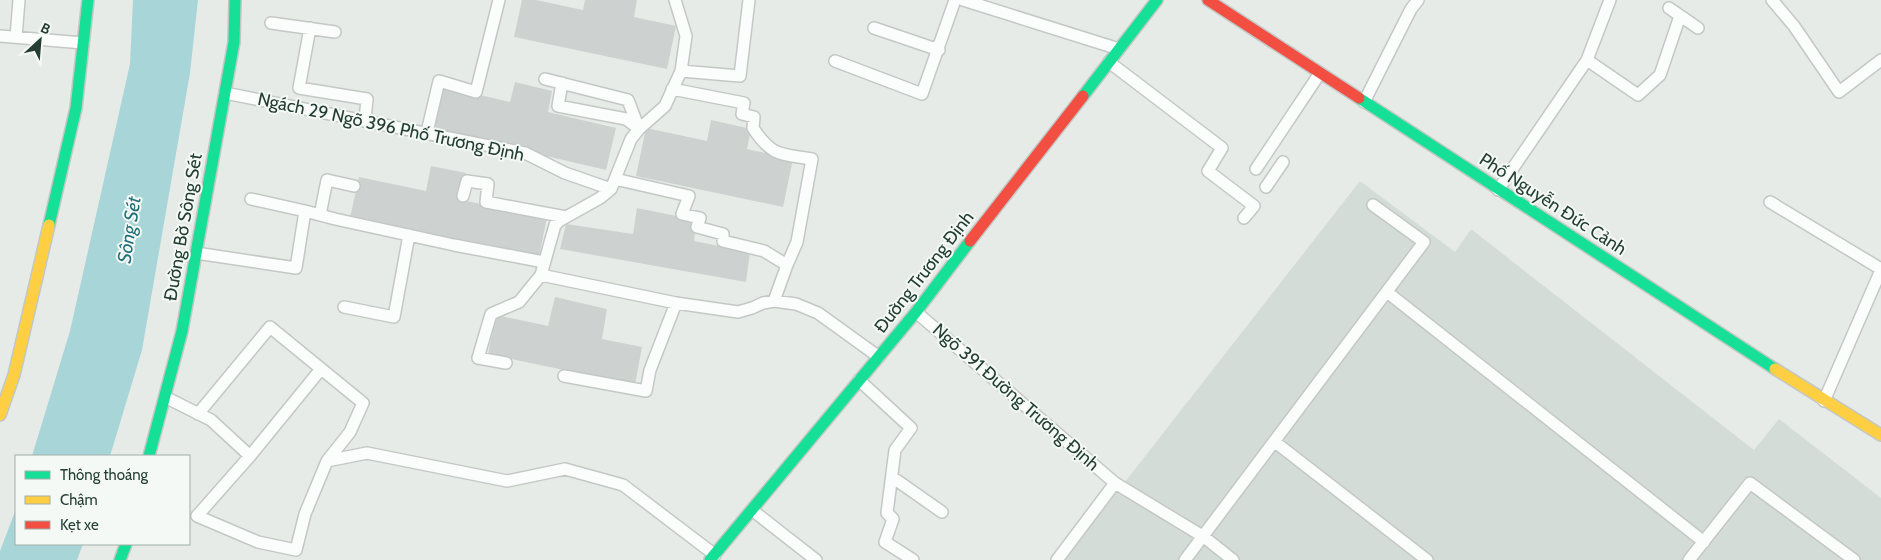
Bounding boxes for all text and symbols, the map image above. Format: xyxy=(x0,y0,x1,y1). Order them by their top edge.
north arrow xyxy=(15,15,65,65)
text: B xyxy=(38,18,54,38)
street label: Ngách 29 Ngõ 396 Phố Trương Định xyxy=(256,88,526,166)
street label: Phố Nguyễn Đức Cảnh xyxy=(1475,148,1631,260)
street label: Đường Bờ Sông Sét xyxy=(159,151,207,303)
water label: Sông Sét xyxy=(112,194,146,265)
street label: Đường Trương Định xyxy=(870,207,978,337)
street label: Ngõ 391 Đường Trương Định xyxy=(928,319,1104,475)
legend xyxy=(15,455,190,545)
text: Thông thoáng xyxy=(60,466,149,484)
text: Chậm xyxy=(60,491,98,509)
text: Kẹt xe xyxy=(60,516,99,534)

